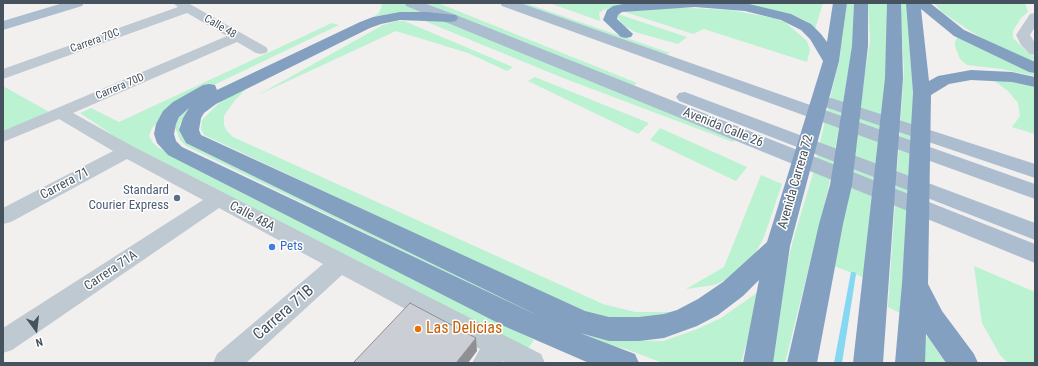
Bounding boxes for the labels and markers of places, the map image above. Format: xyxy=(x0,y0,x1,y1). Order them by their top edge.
place label: Standard Courier Express xyxy=(88,183,169,214)
marker: Standard Courier Express xyxy=(172,193,182,203)
place label: Pets xyxy=(280,239,303,255)
marker: Pets xyxy=(267,242,277,252)
place label: Las Delicias xyxy=(426,319,502,339)
marker: Las Delicias xyxy=(413,324,423,334)

